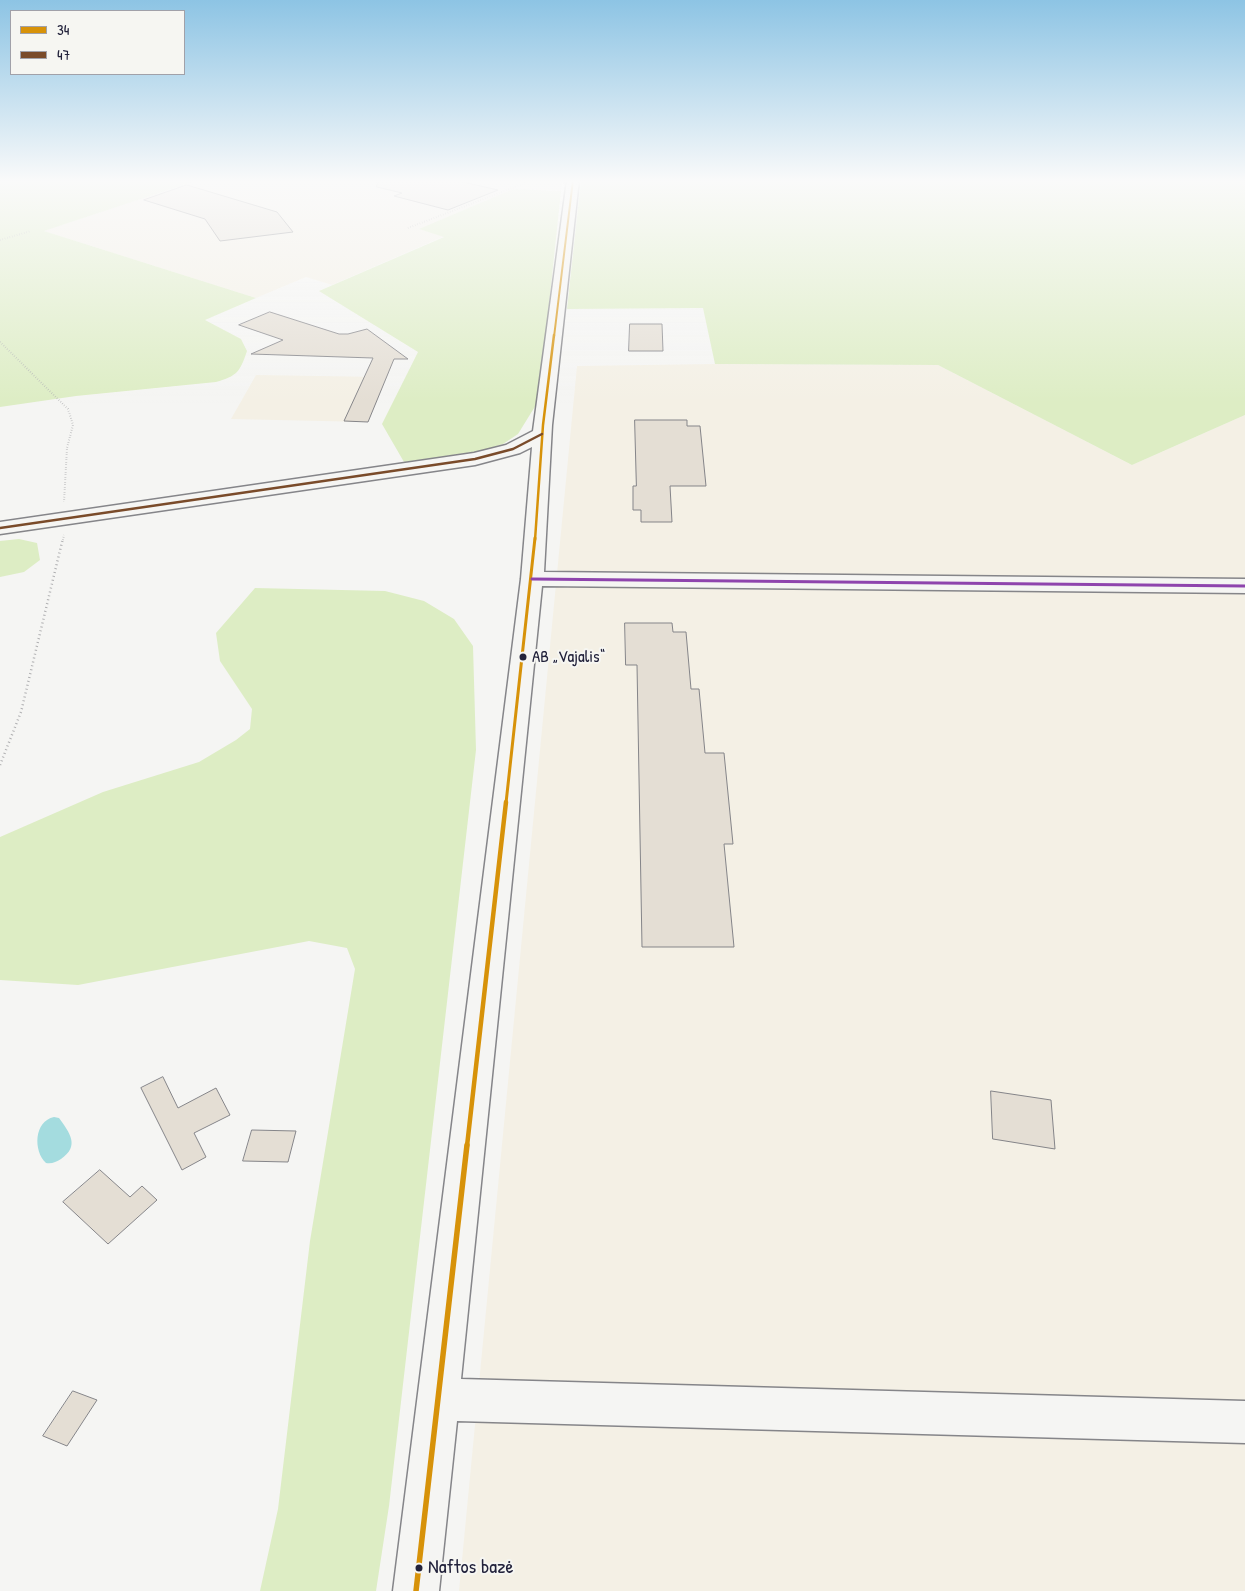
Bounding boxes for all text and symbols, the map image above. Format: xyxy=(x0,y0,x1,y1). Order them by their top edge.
legend xyxy=(10,10,185,75)
text: 34 xyxy=(57,19,69,40)
text: 47 xyxy=(57,44,70,65)
place label: AB „Vajalis“ xyxy=(532,647,605,667)
marker: AB „Vajalis“ xyxy=(518,652,528,662)
place label: Naftos bazė xyxy=(428,1556,513,1580)
marker: Naftos bazė xyxy=(414,1563,424,1573)

